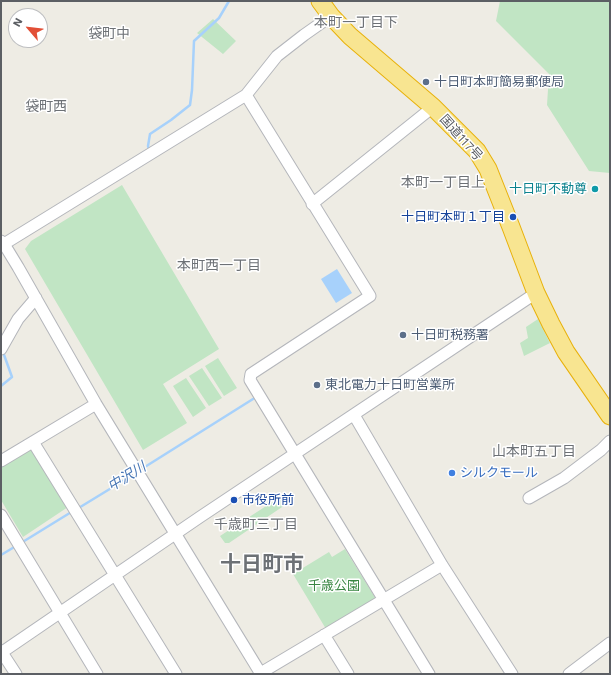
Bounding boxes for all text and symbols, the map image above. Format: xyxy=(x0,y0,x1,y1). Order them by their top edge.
north arrow xyxy=(8,8,48,48)
district label: 本町一丁目下 xyxy=(314,15,398,31)
text: N xyxy=(10,16,25,29)
district label: 袋町中 xyxy=(88,26,130,42)
place label: 十日町本町簡易郵便局 xyxy=(434,74,564,90)
marker: 十日町本町簡易郵便局 xyxy=(421,77,431,87)
district label: 袋町西 xyxy=(25,99,67,115)
street label: 国道117号 xyxy=(436,112,486,164)
district label: 本町一丁目上 xyxy=(401,175,485,191)
place label: 十日町不動尊 xyxy=(509,181,587,197)
marker: 十日町不動尊 xyxy=(590,184,600,194)
place label: 十日町本町１丁目 xyxy=(401,209,505,225)
marker: 十日町本町１丁目 xyxy=(508,212,518,222)
district label: 本町西一丁目 xyxy=(177,258,261,274)
place label: 十日町税務署 xyxy=(411,327,489,343)
marker: 十日町税務署 xyxy=(398,330,408,340)
place label: 東北電力十日町営業所 xyxy=(325,377,455,393)
marker: 東北電力十日町営業所 xyxy=(312,380,322,390)
district label: 山本町五丁目 xyxy=(492,444,576,460)
water label: 中沢川 xyxy=(105,459,149,495)
place label: シルクモール xyxy=(460,465,538,481)
marker: シルクモール xyxy=(447,468,457,478)
place label: 市役所前 xyxy=(242,492,294,508)
marker: 市役所前 xyxy=(229,495,239,505)
district label: 千歳町三丁目 xyxy=(214,517,298,533)
district label: 十日町市 xyxy=(220,552,304,578)
park label: 千歳公園 xyxy=(308,578,360,594)

